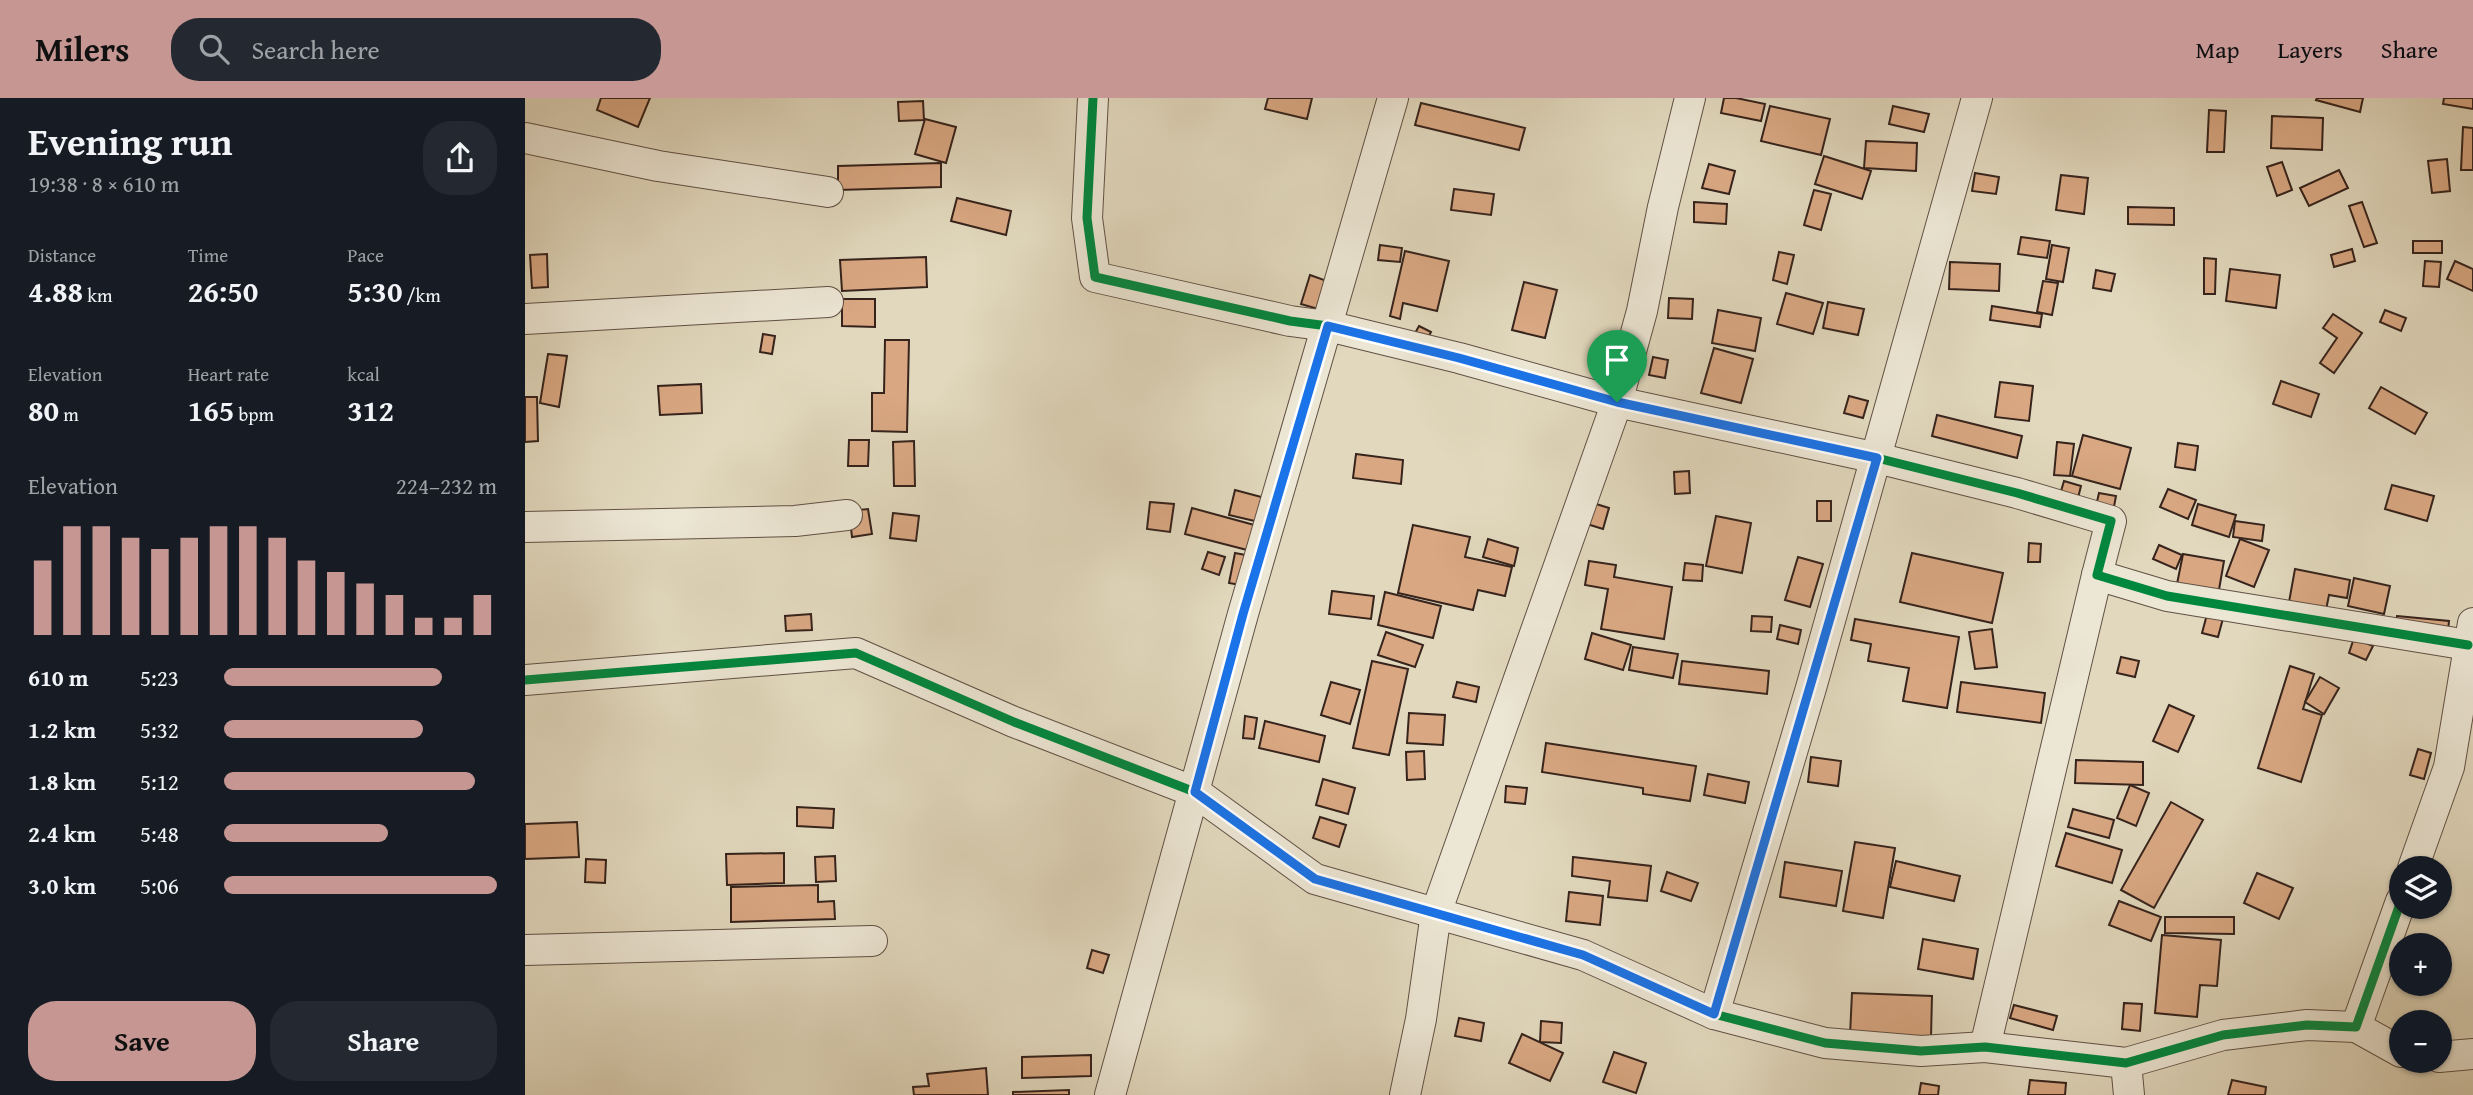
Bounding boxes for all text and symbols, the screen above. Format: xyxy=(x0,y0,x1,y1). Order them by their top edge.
search box xyxy=(171,18,661,81)
text: Milers xyxy=(35,25,129,73)
icon: search xyxy=(195,30,233,68)
text: Search here xyxy=(251,30,380,69)
text: Map xyxy=(2196,32,2239,67)
text: Layers xyxy=(2277,32,2343,67)
text: Share xyxy=(2381,32,2438,67)
text: Evening run xyxy=(28,113,232,169)
button: share xyxy=(423,121,497,195)
text: 19:38 · 8 × 610 m xyxy=(28,167,180,200)
text: Distance xyxy=(28,241,96,269)
text: Time xyxy=(188,241,228,269)
text: Pace xyxy=(347,241,384,269)
text: 4.88 xyxy=(28,269,83,313)
text: 26:50 xyxy=(188,269,258,313)
text: 5:30 xyxy=(347,269,402,313)
text: km xyxy=(83,281,112,309)
text: /km xyxy=(402,281,441,309)
pin xyxy=(1587,330,1647,402)
icon: arrive xyxy=(1598,341,1636,379)
text: Elevation xyxy=(28,360,102,388)
text: Heart rate xyxy=(188,360,269,388)
text: kcal xyxy=(347,360,380,388)
text: 80 xyxy=(28,388,59,432)
text: 165 xyxy=(188,388,234,432)
text: 312 xyxy=(347,388,394,432)
text: m xyxy=(59,400,79,428)
text: bpm xyxy=(234,400,274,428)
text: Elevation xyxy=(28,469,118,502)
text: 224–232 m xyxy=(396,469,497,502)
text: 610 m xyxy=(28,661,89,694)
text: 5:23 xyxy=(140,661,179,694)
text: 1.2 km xyxy=(28,713,96,746)
text: 5:32 xyxy=(140,713,179,746)
text: 1.8 km xyxy=(28,765,96,798)
text: 5:12 xyxy=(140,765,179,798)
text: 2.4 km xyxy=(28,817,96,850)
text: 5:48 xyxy=(140,817,179,850)
map controls xyxy=(2389,856,2452,1073)
button: layers xyxy=(2389,856,2452,919)
text: 3.0 km xyxy=(28,869,96,902)
text: 5:06 xyxy=(140,869,179,902)
button: + xyxy=(2389,933,2452,996)
button: Save xyxy=(28,1001,256,1081)
button: Share xyxy=(270,1001,497,1081)
button: − xyxy=(2389,1010,2452,1073)

